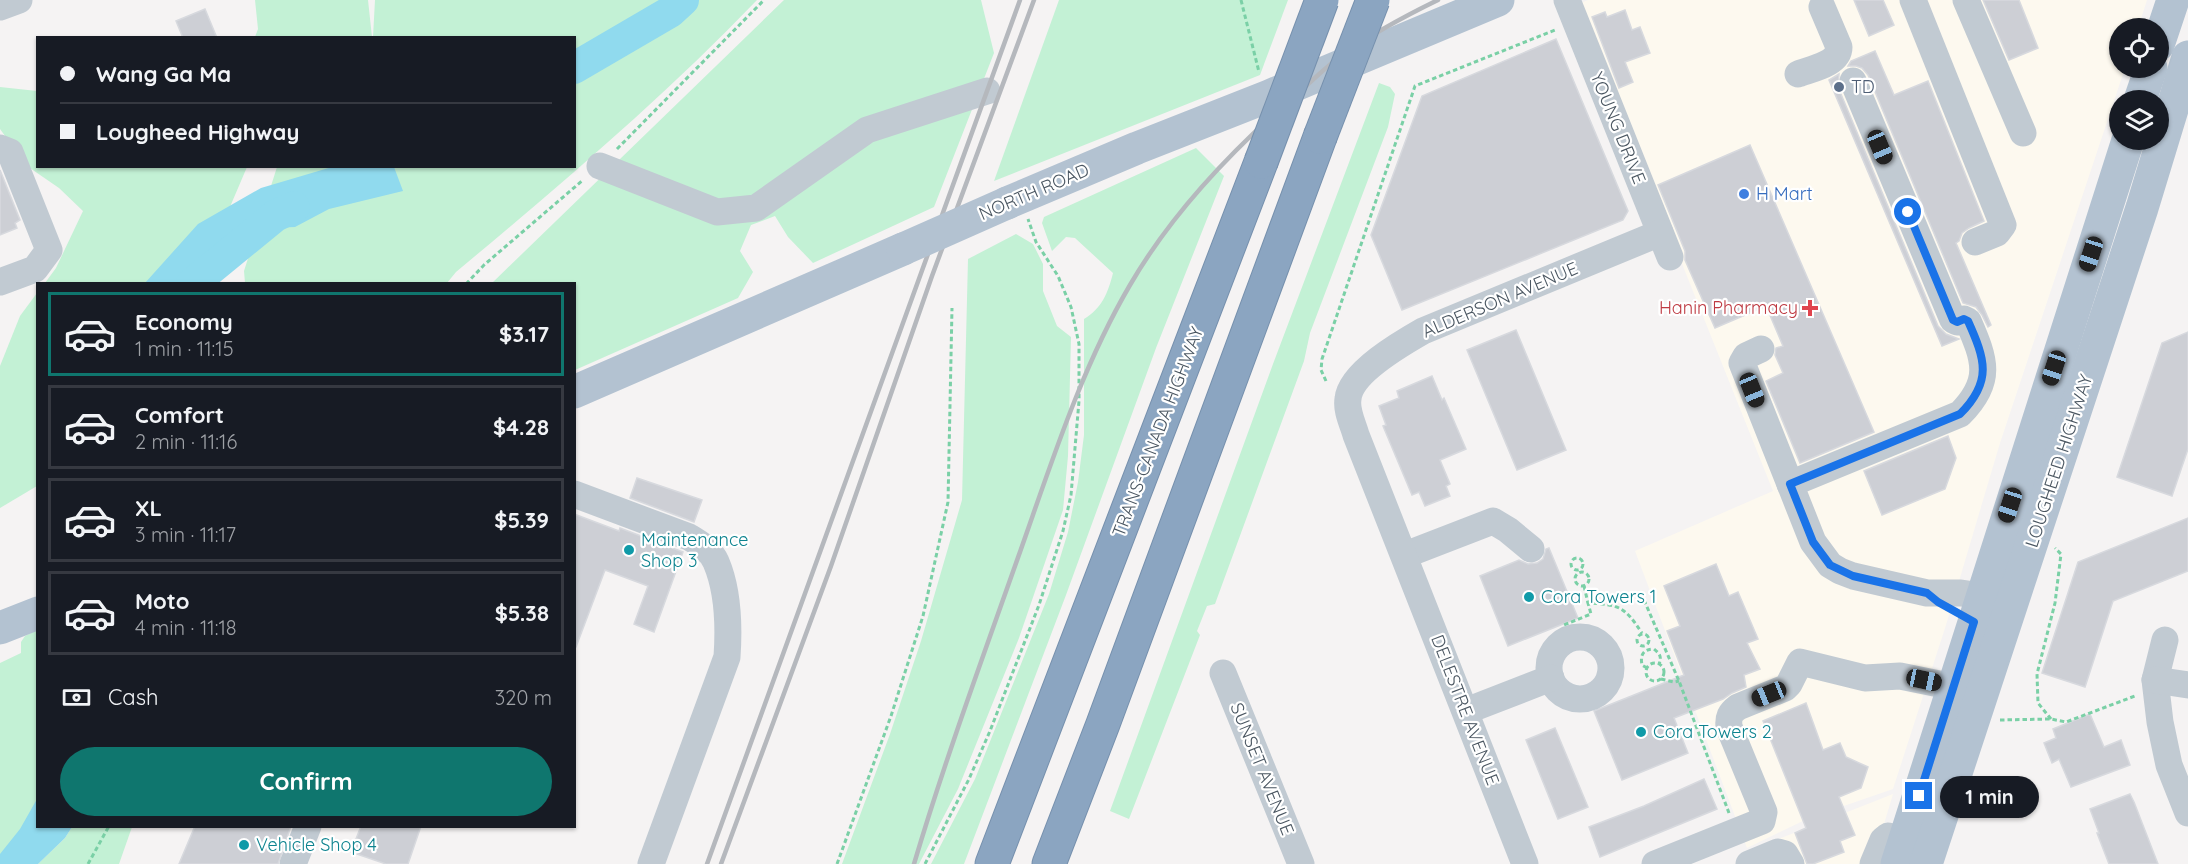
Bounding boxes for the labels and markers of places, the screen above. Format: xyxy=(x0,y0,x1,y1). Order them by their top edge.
place label: TD xyxy=(1851,75,1875,98)
marker: TD xyxy=(1832,80,1846,94)
place label: H Mart xyxy=(1756,182,1813,205)
marker: H Mart xyxy=(1737,187,1751,201)
place label: Hanin Pharmacy xyxy=(1659,296,1798,319)
marker: Hanin Pharmacy xyxy=(1803,301,1817,315)
place label: Maintenance Shop 3 xyxy=(641,528,748,572)
marker: Maintenance Shop 3 xyxy=(622,543,636,557)
place label: Cora Towers 1 xyxy=(1541,585,1656,608)
marker: Cora Towers 1 xyxy=(1522,590,1536,604)
place label: Cora Towers 2 xyxy=(1653,720,1772,743)
marker: Cora Towers 2 xyxy=(1634,725,1648,739)
place label: Vehicle Shop 4 xyxy=(256,833,377,856)
marker: Vehicle Shop 4 xyxy=(237,838,251,852)

